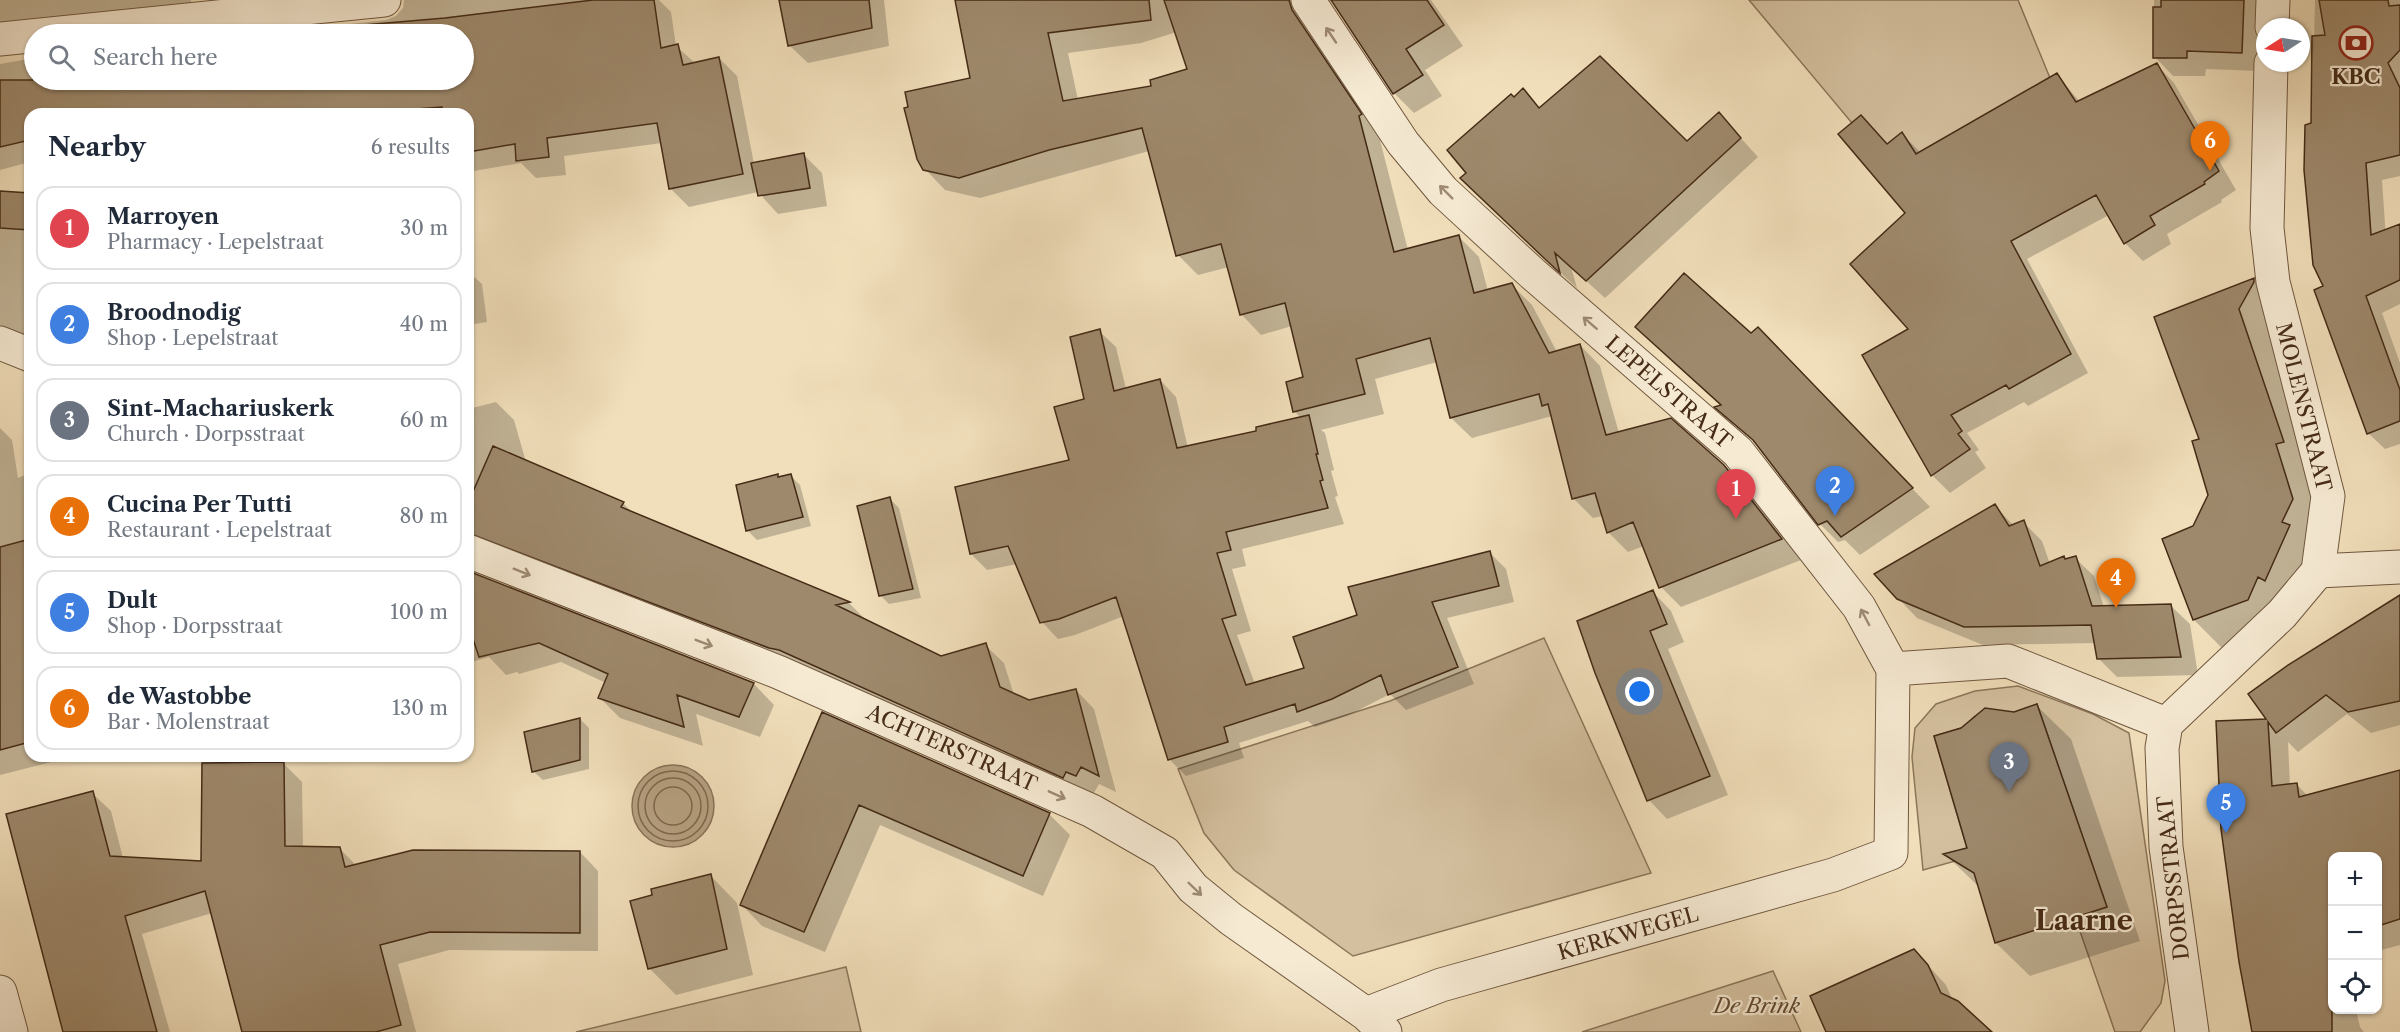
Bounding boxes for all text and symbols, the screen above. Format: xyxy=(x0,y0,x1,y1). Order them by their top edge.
north arrow xyxy=(2256,18,2310,72)
search box xyxy=(24,24,474,90)
bank icon: KBC xyxy=(2338,25,2374,61)
one-way arrow xyxy=(1325,26,1338,43)
icon: search xyxy=(45,41,78,74)
text: Search here xyxy=(93,44,218,71)
place label: KBC xyxy=(2331,64,2381,89)
pin: 6 xyxy=(2190,122,2230,171)
text: Nearby xyxy=(48,131,146,163)
text: 6 results xyxy=(371,135,450,159)
one-way arrow xyxy=(1438,185,1453,200)
text: Marroyen xyxy=(107,203,219,230)
text: 1 xyxy=(65,216,74,240)
text: 30 m xyxy=(400,216,448,240)
text: Pharmacy · Lepelstraat xyxy=(107,230,324,254)
text: Broodnodig xyxy=(107,299,241,326)
text: 2 xyxy=(64,312,75,336)
text: 40 m xyxy=(400,312,448,336)
one-way arrow xyxy=(1583,316,1598,330)
street label: MOLENSTRAAT xyxy=(2271,320,2337,494)
text: Shop · Lepelstraat xyxy=(107,326,278,350)
street label: LEPELSTRAAT xyxy=(1601,330,1737,454)
text: Sint-Machariuskerk xyxy=(107,395,334,422)
text: 3 xyxy=(64,408,75,432)
text: 60 m xyxy=(400,408,448,432)
text: Church · Dorpsstraat xyxy=(107,422,305,446)
pin: 2 xyxy=(1816,466,1854,516)
pin: 1 xyxy=(1716,470,1756,519)
text: Cucina Per Tutti xyxy=(107,491,292,518)
text: 4 xyxy=(64,504,75,528)
text: 80 m xyxy=(400,504,448,528)
text: Restaurant · Lepelstraat xyxy=(107,518,332,542)
pin: 4 xyxy=(2096,558,2136,608)
one-way arrow xyxy=(513,567,531,578)
text: Dult xyxy=(107,587,157,614)
text: 5 xyxy=(64,600,75,624)
text: 100 m xyxy=(390,600,448,624)
one-way arrow xyxy=(1859,609,1870,627)
text: Shop · Dorpsstraat xyxy=(107,614,282,638)
one-way arrow xyxy=(694,638,713,649)
your location xyxy=(1625,677,1654,706)
text: de Wastobbe xyxy=(107,683,251,710)
text: 6 xyxy=(64,696,75,720)
text: 130 m xyxy=(392,696,448,720)
street label: ACHTERSTRAAT xyxy=(862,699,1041,797)
text: Bar · Molenstraat xyxy=(107,710,270,734)
pin: 3 xyxy=(1990,742,2028,792)
pin: 5 xyxy=(2206,784,2246,833)
one-way arrow xyxy=(1047,790,1065,802)
street label: DORPSSTRAAT xyxy=(2152,794,2194,961)
map controls xyxy=(2328,852,2382,1014)
button: + xyxy=(2328,852,2382,906)
one-way arrow xyxy=(1188,882,1203,896)
street label: KERKWEGEL xyxy=(1555,901,1701,965)
district label: Laarne xyxy=(2035,904,2133,937)
button: − xyxy=(2328,906,2382,960)
button: locate xyxy=(2328,960,2382,1014)
park label: De Brink xyxy=(1712,993,1800,1018)

